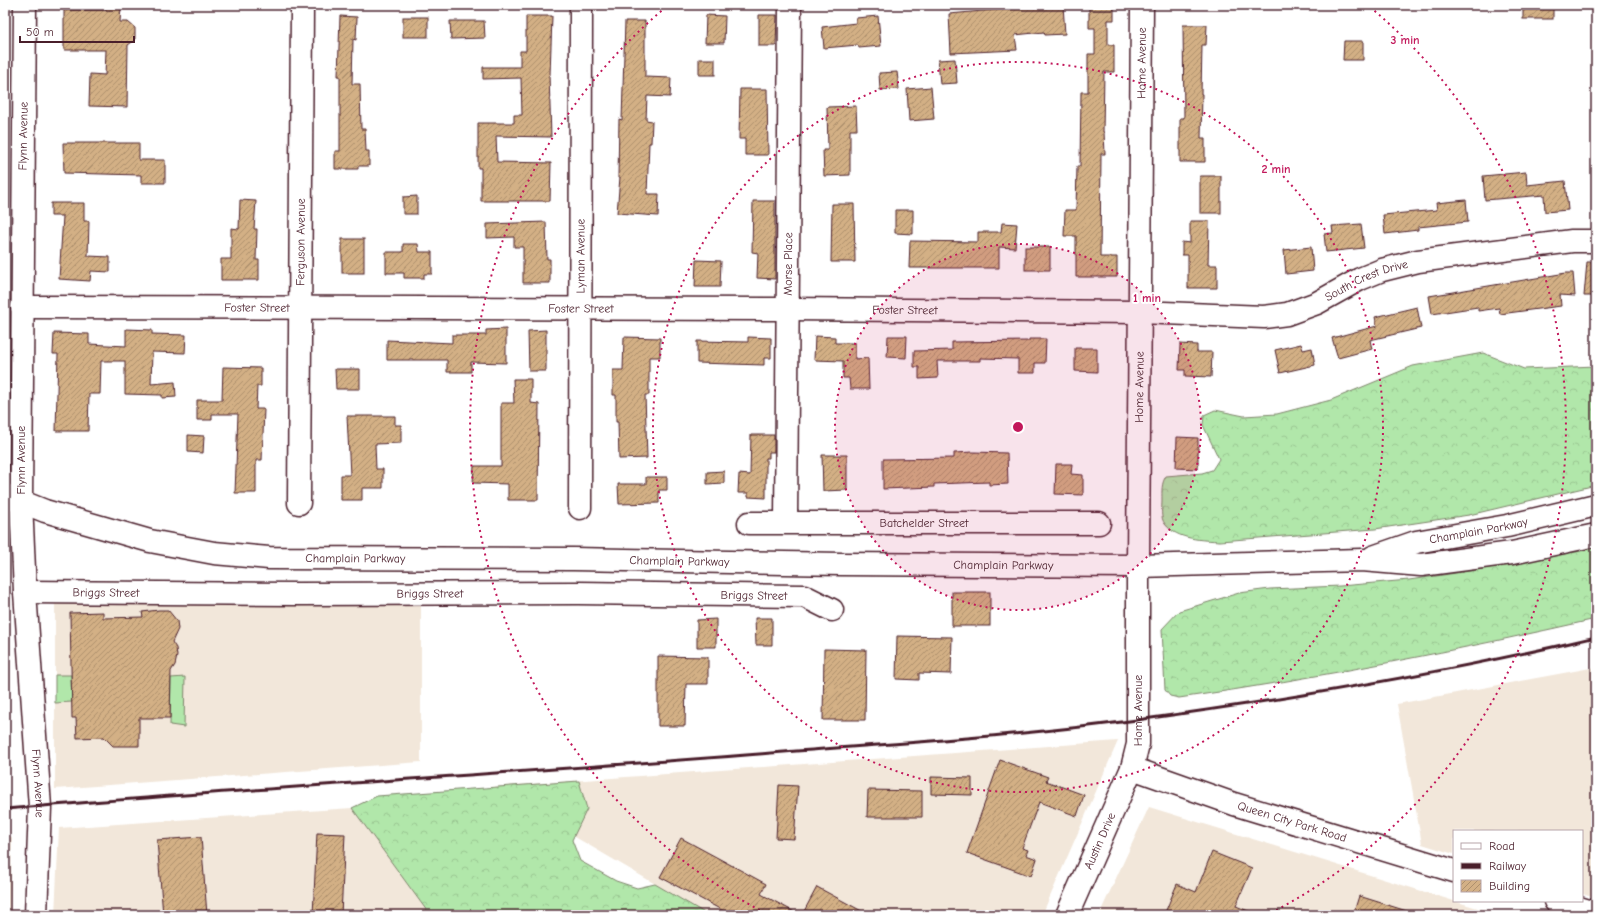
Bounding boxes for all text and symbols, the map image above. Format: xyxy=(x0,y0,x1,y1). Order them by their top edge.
scale bar xyxy=(20,18,134,44)
text: 50 m xyxy=(26,25,54,39)
street label: Home Avenue xyxy=(1134,27,1149,99)
text: 3 min xyxy=(1390,33,1420,47)
street label: Flynn Avenue xyxy=(15,102,31,170)
text: 2 min xyxy=(1261,162,1291,176)
street label: Ferguson Avenue xyxy=(293,198,308,286)
street label: Lyman Avenue xyxy=(573,219,588,293)
street label: Morse Place xyxy=(781,232,795,296)
street label: South Crest Drive xyxy=(1322,257,1409,304)
text: 1 min xyxy=(1133,291,1161,305)
street label: Foster Street xyxy=(224,301,290,315)
street label: Foster Street xyxy=(548,301,614,316)
street label: Foster Street xyxy=(872,303,938,317)
street label: Home Avenue xyxy=(1132,351,1147,423)
centre of rings xyxy=(1011,420,1025,434)
street label: Flynn Avenue xyxy=(14,426,28,494)
street label: Champlain Parkway xyxy=(1428,514,1530,547)
street label: Batchelder Street xyxy=(880,516,969,530)
street label: Champlain Parkway xyxy=(305,551,406,565)
street label: Champlain Parkway xyxy=(629,553,730,569)
street label: Champlain Parkway xyxy=(953,558,1054,572)
street label: Briggs Street xyxy=(73,585,140,600)
street label: Briggs Street xyxy=(397,586,464,601)
street label: Briggs Street xyxy=(720,588,788,603)
street label: Home Avenue xyxy=(1131,675,1145,746)
street label: Flynn Avenue xyxy=(29,749,47,818)
street label: Queen City Park Road xyxy=(1236,799,1348,845)
street label: Austin Drive xyxy=(1081,810,1118,872)
legend xyxy=(1453,830,1583,902)
text: Road xyxy=(1489,839,1515,853)
text: Railway xyxy=(1489,859,1527,873)
text: Building xyxy=(1489,879,1530,893)

